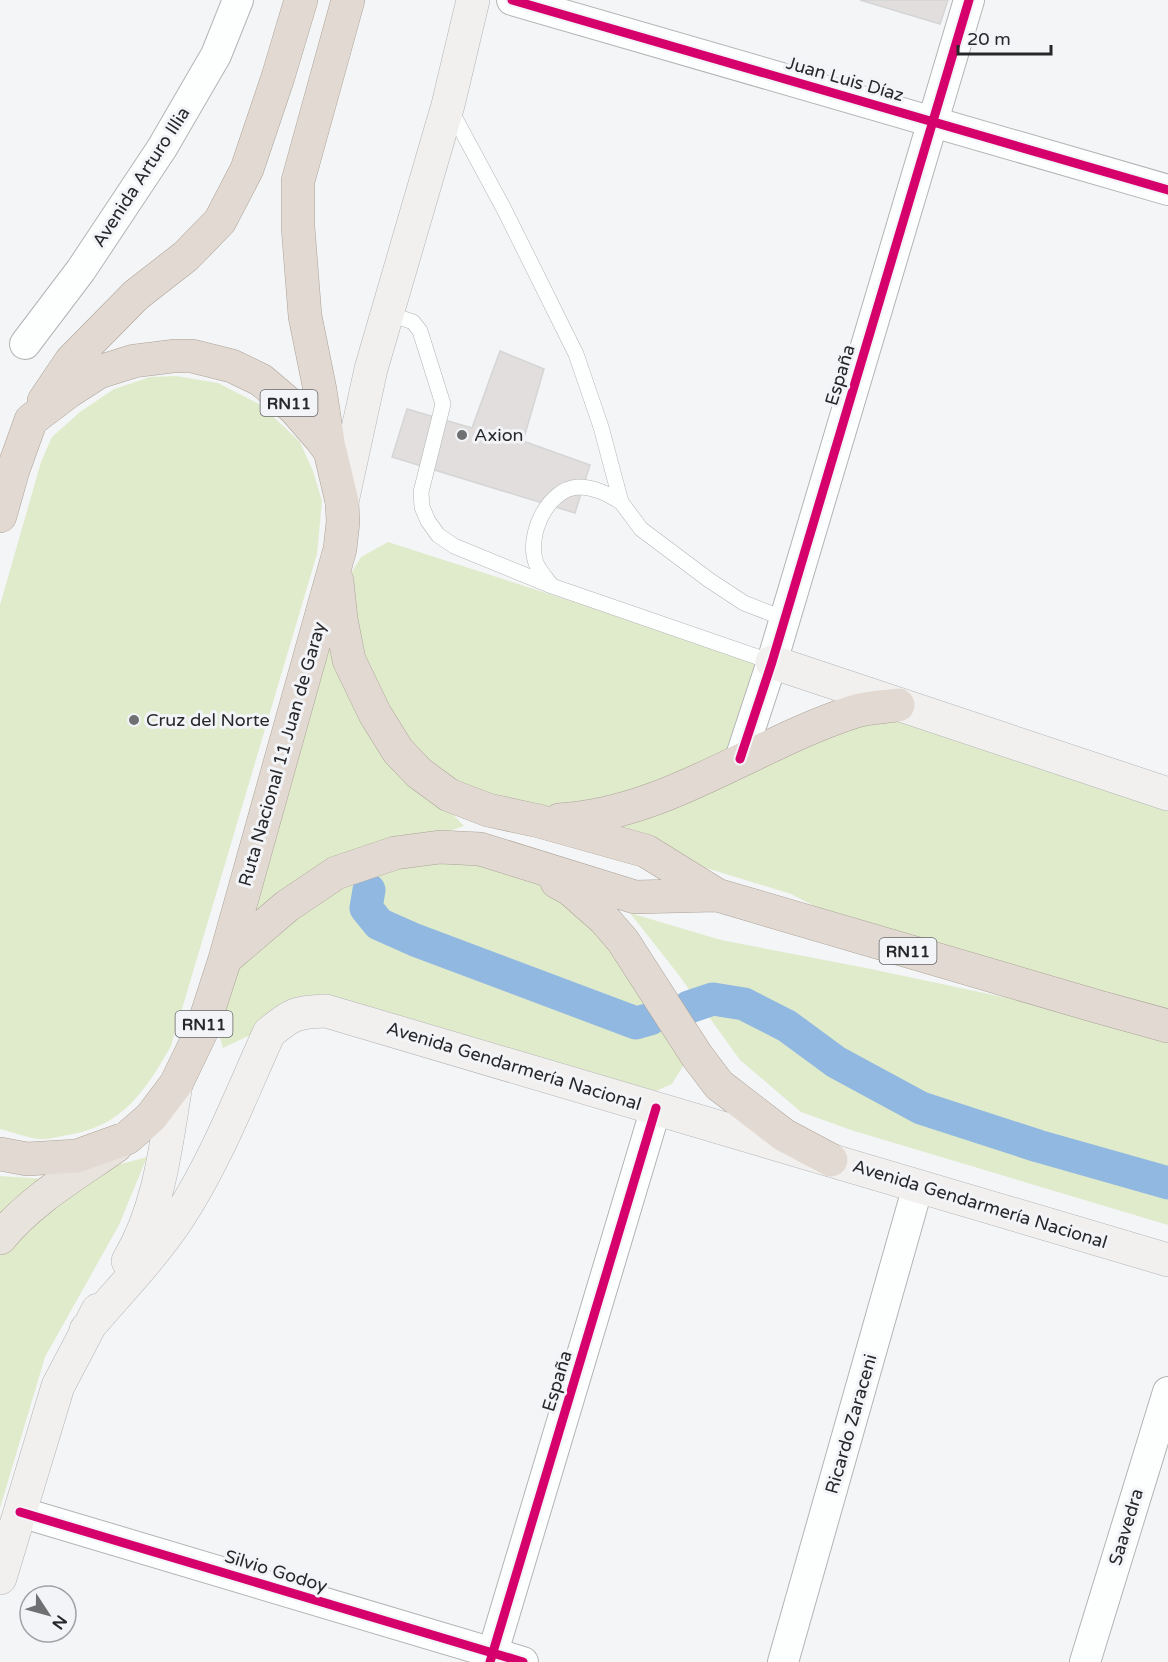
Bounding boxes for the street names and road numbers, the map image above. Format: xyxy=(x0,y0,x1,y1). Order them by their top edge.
street label: Juan Luis Díaz xyxy=(784,52,906,106)
street label: Avenida Arturo Illia xyxy=(87,103,195,251)
street label: España xyxy=(820,342,860,408)
road number: RN11 xyxy=(260,390,318,416)
street label: Ruta Nacional 11 Juan de Garay xyxy=(234,619,330,889)
road number: RN11 xyxy=(880,938,936,964)
road number: RN11 xyxy=(176,1011,232,1037)
street label: Avenida Gendarmería Nacional xyxy=(384,1017,644,1115)
street label: Avenida Gendarmería Nacional xyxy=(850,1155,1110,1253)
street label: España xyxy=(537,1348,577,1414)
street label: Ricardo Zaraceni xyxy=(821,1352,881,1496)
street label: Saavedra xyxy=(1104,1486,1148,1568)
street label: Silvio Godoy xyxy=(222,1545,330,1597)

